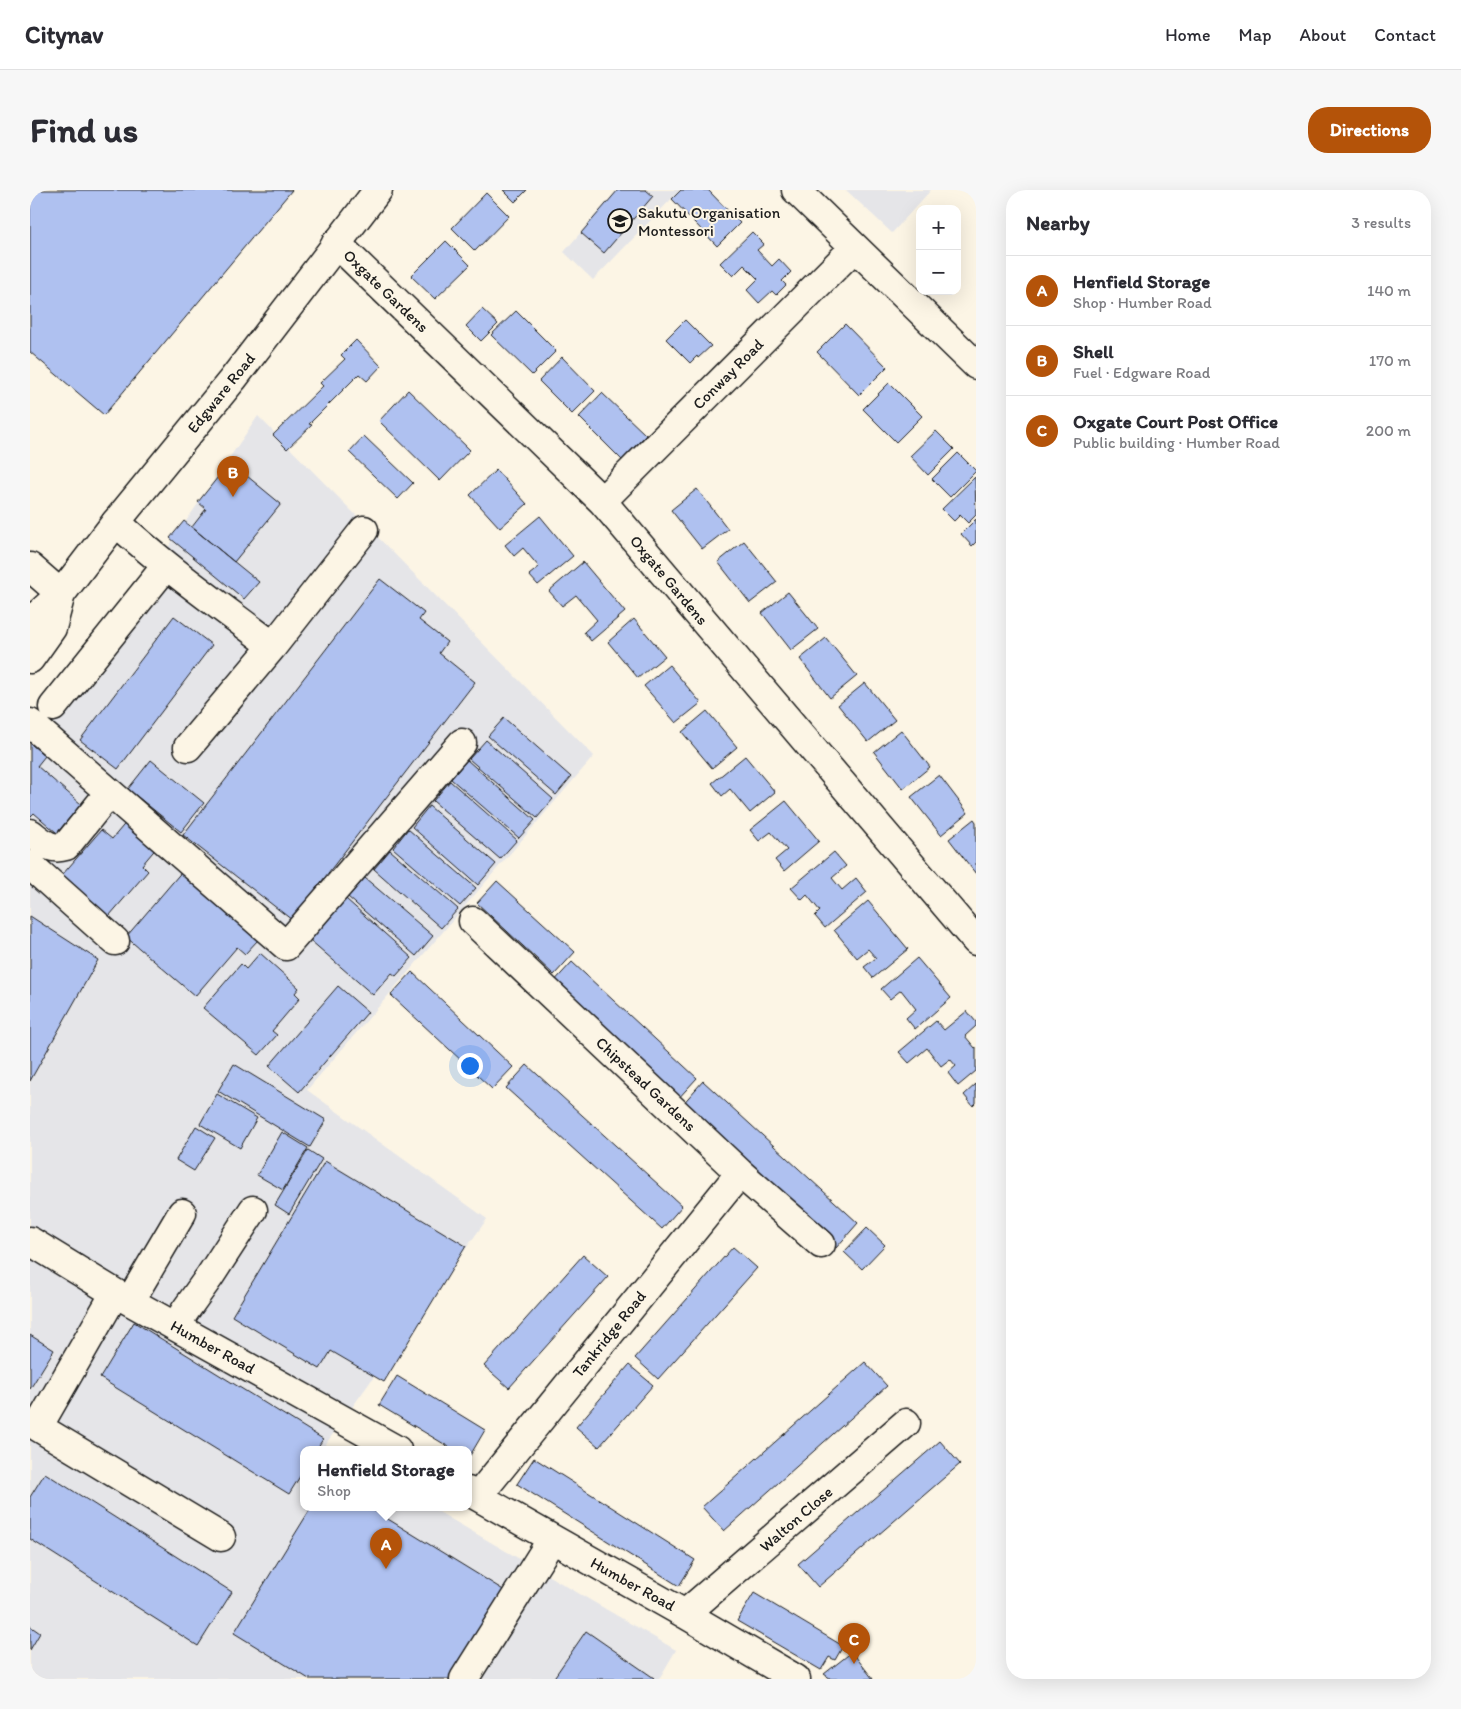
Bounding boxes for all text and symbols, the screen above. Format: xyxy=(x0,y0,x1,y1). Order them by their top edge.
text: Citynav xyxy=(25,20,103,49)
text: Home xyxy=(1165,24,1211,46)
text: Map xyxy=(1239,24,1272,46)
text: About xyxy=(1300,24,1346,46)
text: Contact xyxy=(1374,24,1436,46)
button: Directions xyxy=(1308,107,1431,153)
text: Find us xyxy=(30,109,138,151)
place label: Sakutu Organisation Montessori xyxy=(638,203,781,240)
map controls xyxy=(916,205,961,295)
button: + xyxy=(916,205,961,250)
school or university icon: Sakutu Organisation Montessori xyxy=(607,208,633,234)
text: Nearby xyxy=(1026,210,1090,235)
text: 3 results xyxy=(1351,213,1411,232)
street label: Oxgate Gardens xyxy=(339,246,433,336)
button: − xyxy=(916,250,961,295)
text: Henfield Storage xyxy=(1073,270,1210,293)
text: A xyxy=(1037,281,1047,300)
text: 140 m xyxy=(1367,281,1411,300)
text: Shop · Humber Road xyxy=(1073,293,1212,312)
street label: Conway Road xyxy=(689,334,768,413)
text: Shell xyxy=(1073,340,1114,363)
street label: Edgware Road xyxy=(183,349,259,437)
text: B xyxy=(1037,351,1047,370)
text: 170 m xyxy=(1369,351,1411,370)
text: Fuel · Edgware Road xyxy=(1073,363,1210,382)
text: Oxgate Court Post Office xyxy=(1073,410,1278,433)
text: C xyxy=(1037,421,1047,440)
text: 200 m xyxy=(1366,421,1411,440)
text: Public building · Humber Road xyxy=(1073,433,1280,452)
pin: B xyxy=(217,456,249,497)
street label: Oxgate Gardens xyxy=(626,531,712,629)
street label: Chipstead Gardens xyxy=(592,1033,700,1135)
your location xyxy=(457,1053,483,1079)
street label: Tankridge Road xyxy=(568,1287,650,1381)
street label: Humber Road xyxy=(167,1316,259,1378)
popup xyxy=(300,1446,472,1511)
text: Henfield Storage xyxy=(317,1458,455,1481)
text: Shop xyxy=(317,1481,351,1500)
street label: Walton Close xyxy=(756,1482,836,1556)
pin: A xyxy=(370,1528,402,1569)
street label: Humber Road xyxy=(587,1553,679,1615)
pin: C xyxy=(838,1623,870,1664)

